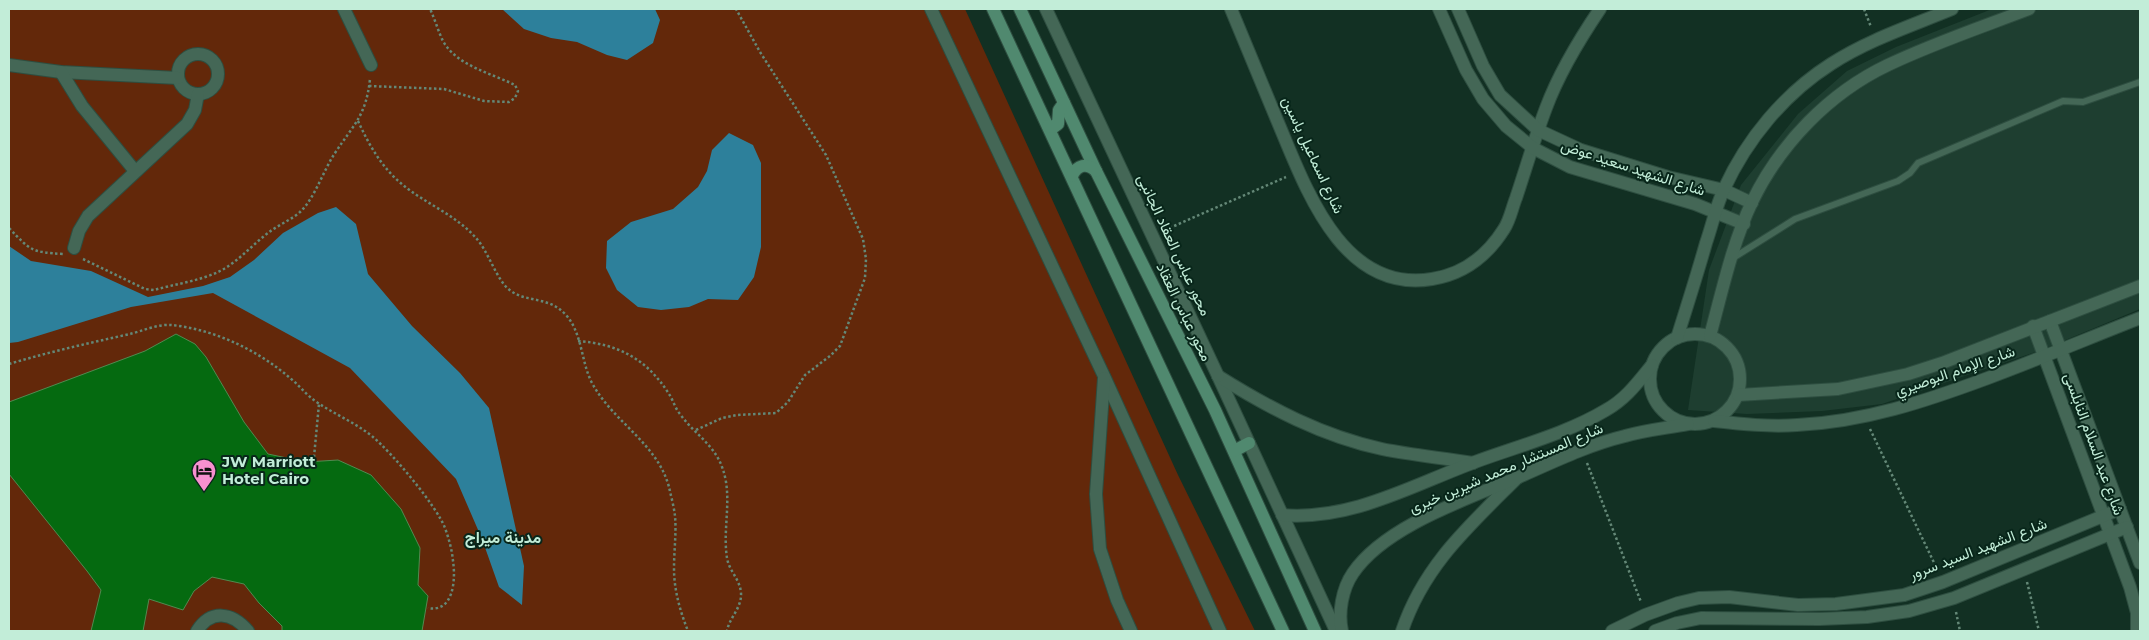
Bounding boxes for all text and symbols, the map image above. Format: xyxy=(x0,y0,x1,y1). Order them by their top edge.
street label: شارع اسماعيل ياسين xyxy=(1276,93,1349,217)
street label: شارع الشهيد سعيد عوض xyxy=(1558,135,1708,202)
street label: محور عباس العقاد الجانبى xyxy=(1133,171,1215,319)
street label: محور عباس العقاد xyxy=(1152,260,1216,364)
street label: شارع الإمام البوصيري xyxy=(1892,341,2019,404)
street label: شارع عبد السلام النابلسى xyxy=(2058,370,2129,518)
street label: شارع المستشار محمد شيرين خيرى xyxy=(1406,418,1607,519)
place label: JW Marriott Hotel Cairo xyxy=(221,452,316,488)
hotel icon: JW Marriott Hotel Cairo xyxy=(191,458,217,492)
street label: شارع الشهيد السيد سرور xyxy=(1905,513,2050,586)
district label: مدينة ميراج xyxy=(465,528,541,548)

